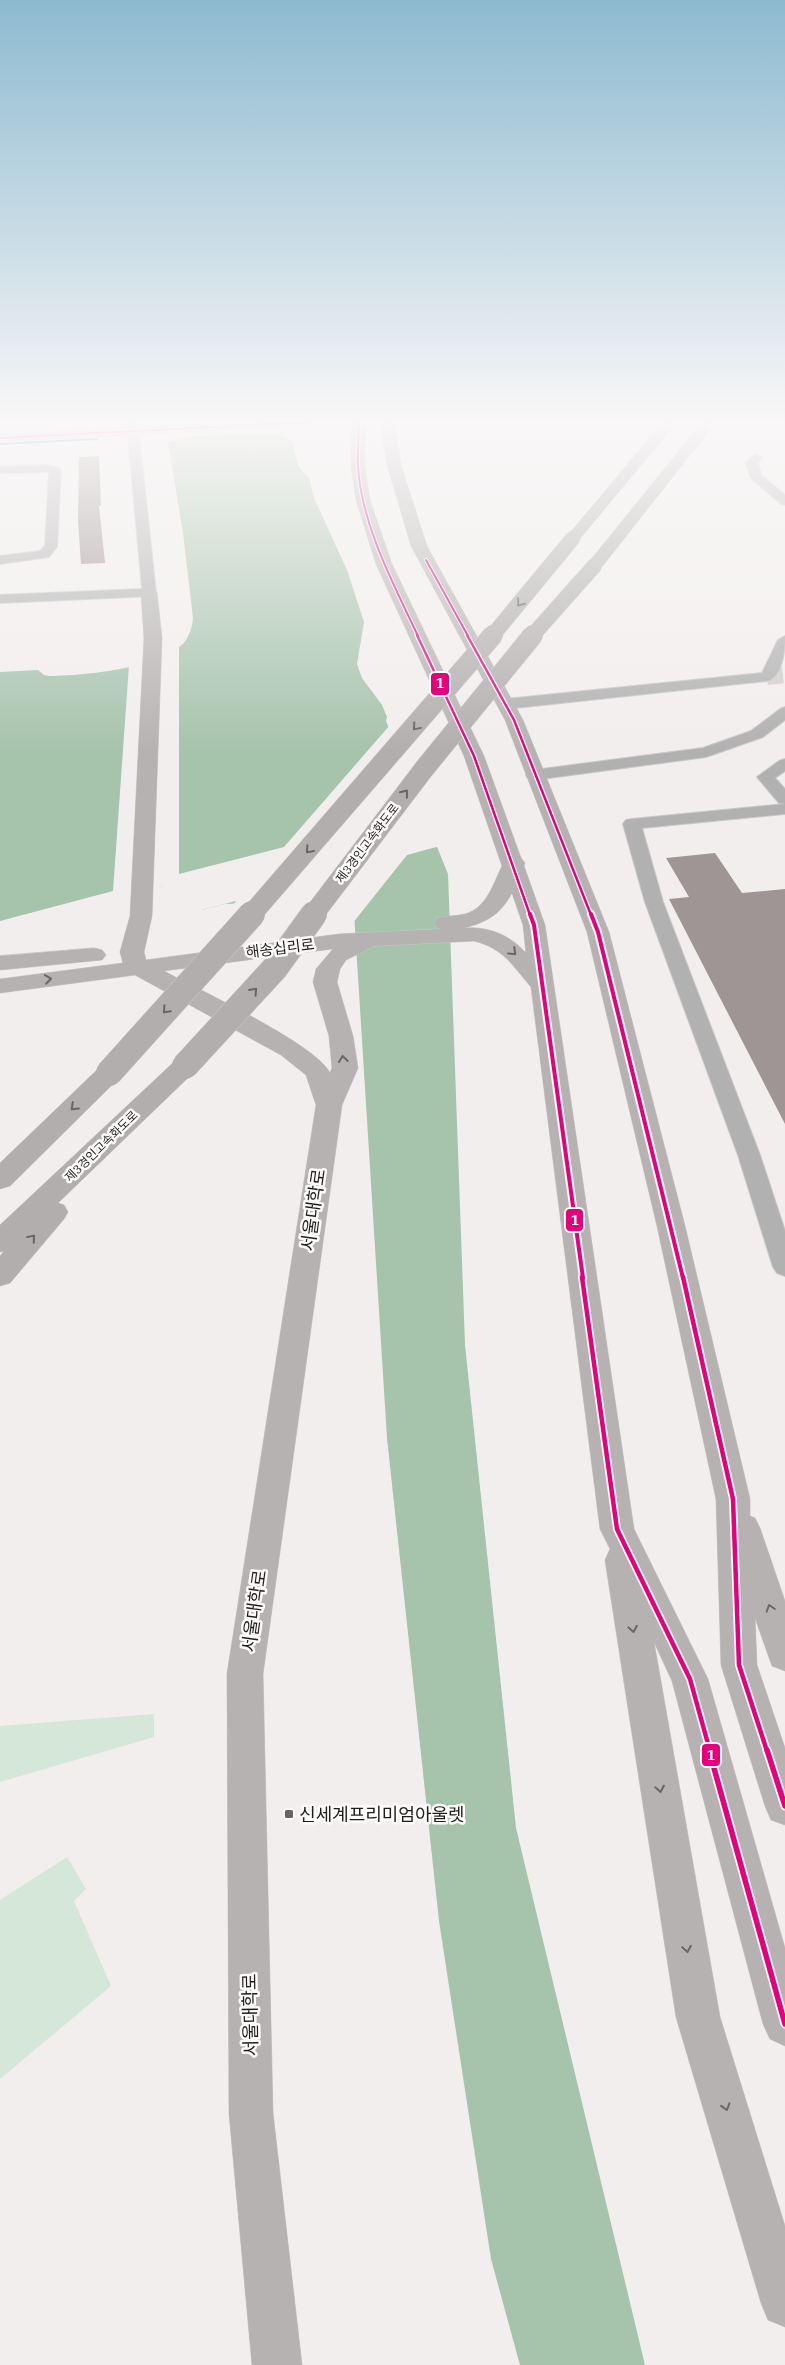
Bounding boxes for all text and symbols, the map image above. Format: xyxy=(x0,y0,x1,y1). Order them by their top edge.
one-way arrow xyxy=(517,597,526,606)
line badge: 1 xyxy=(430,672,450,696)
text: 1 xyxy=(436,674,444,692)
one-way arrow xyxy=(413,721,421,730)
one-way arrow xyxy=(400,790,408,799)
street label: 제3경인고속화도로 xyxy=(332,800,402,886)
one-way arrow xyxy=(306,844,315,853)
street label: 해송십리로 xyxy=(245,934,315,962)
one-way arrow xyxy=(507,946,516,955)
one-way arrow xyxy=(45,974,53,985)
one-way arrow xyxy=(248,988,257,997)
one-way arrow xyxy=(163,1005,172,1014)
one-way arrow xyxy=(338,1055,349,1063)
one-way arrow xyxy=(71,1101,80,1110)
street label: 제3경인고속화도로 xyxy=(61,1107,141,1185)
street label: 서울대학로 xyxy=(296,1167,330,1253)
line badge: 1 xyxy=(565,1208,584,1232)
text: 1 xyxy=(571,1211,579,1229)
one-way arrow xyxy=(26,1235,35,1244)
street label: 서울대학로 xyxy=(237,1568,271,1654)
one-way arrow xyxy=(765,1605,775,1613)
one-way arrow xyxy=(628,1624,638,1633)
line badge: 1 xyxy=(701,1743,721,1767)
text: 1 xyxy=(707,1746,715,1764)
one-way arrow xyxy=(655,1784,665,1793)
place label: 신세계프리미엄아울렛 xyxy=(299,1803,465,1826)
marker: 신세계프리미엄아울렛 xyxy=(283,1808,295,1820)
one-way arrow xyxy=(681,1945,692,1953)
street label: 서울대학로 xyxy=(238,1973,262,2057)
one-way arrow xyxy=(720,2102,730,2110)

